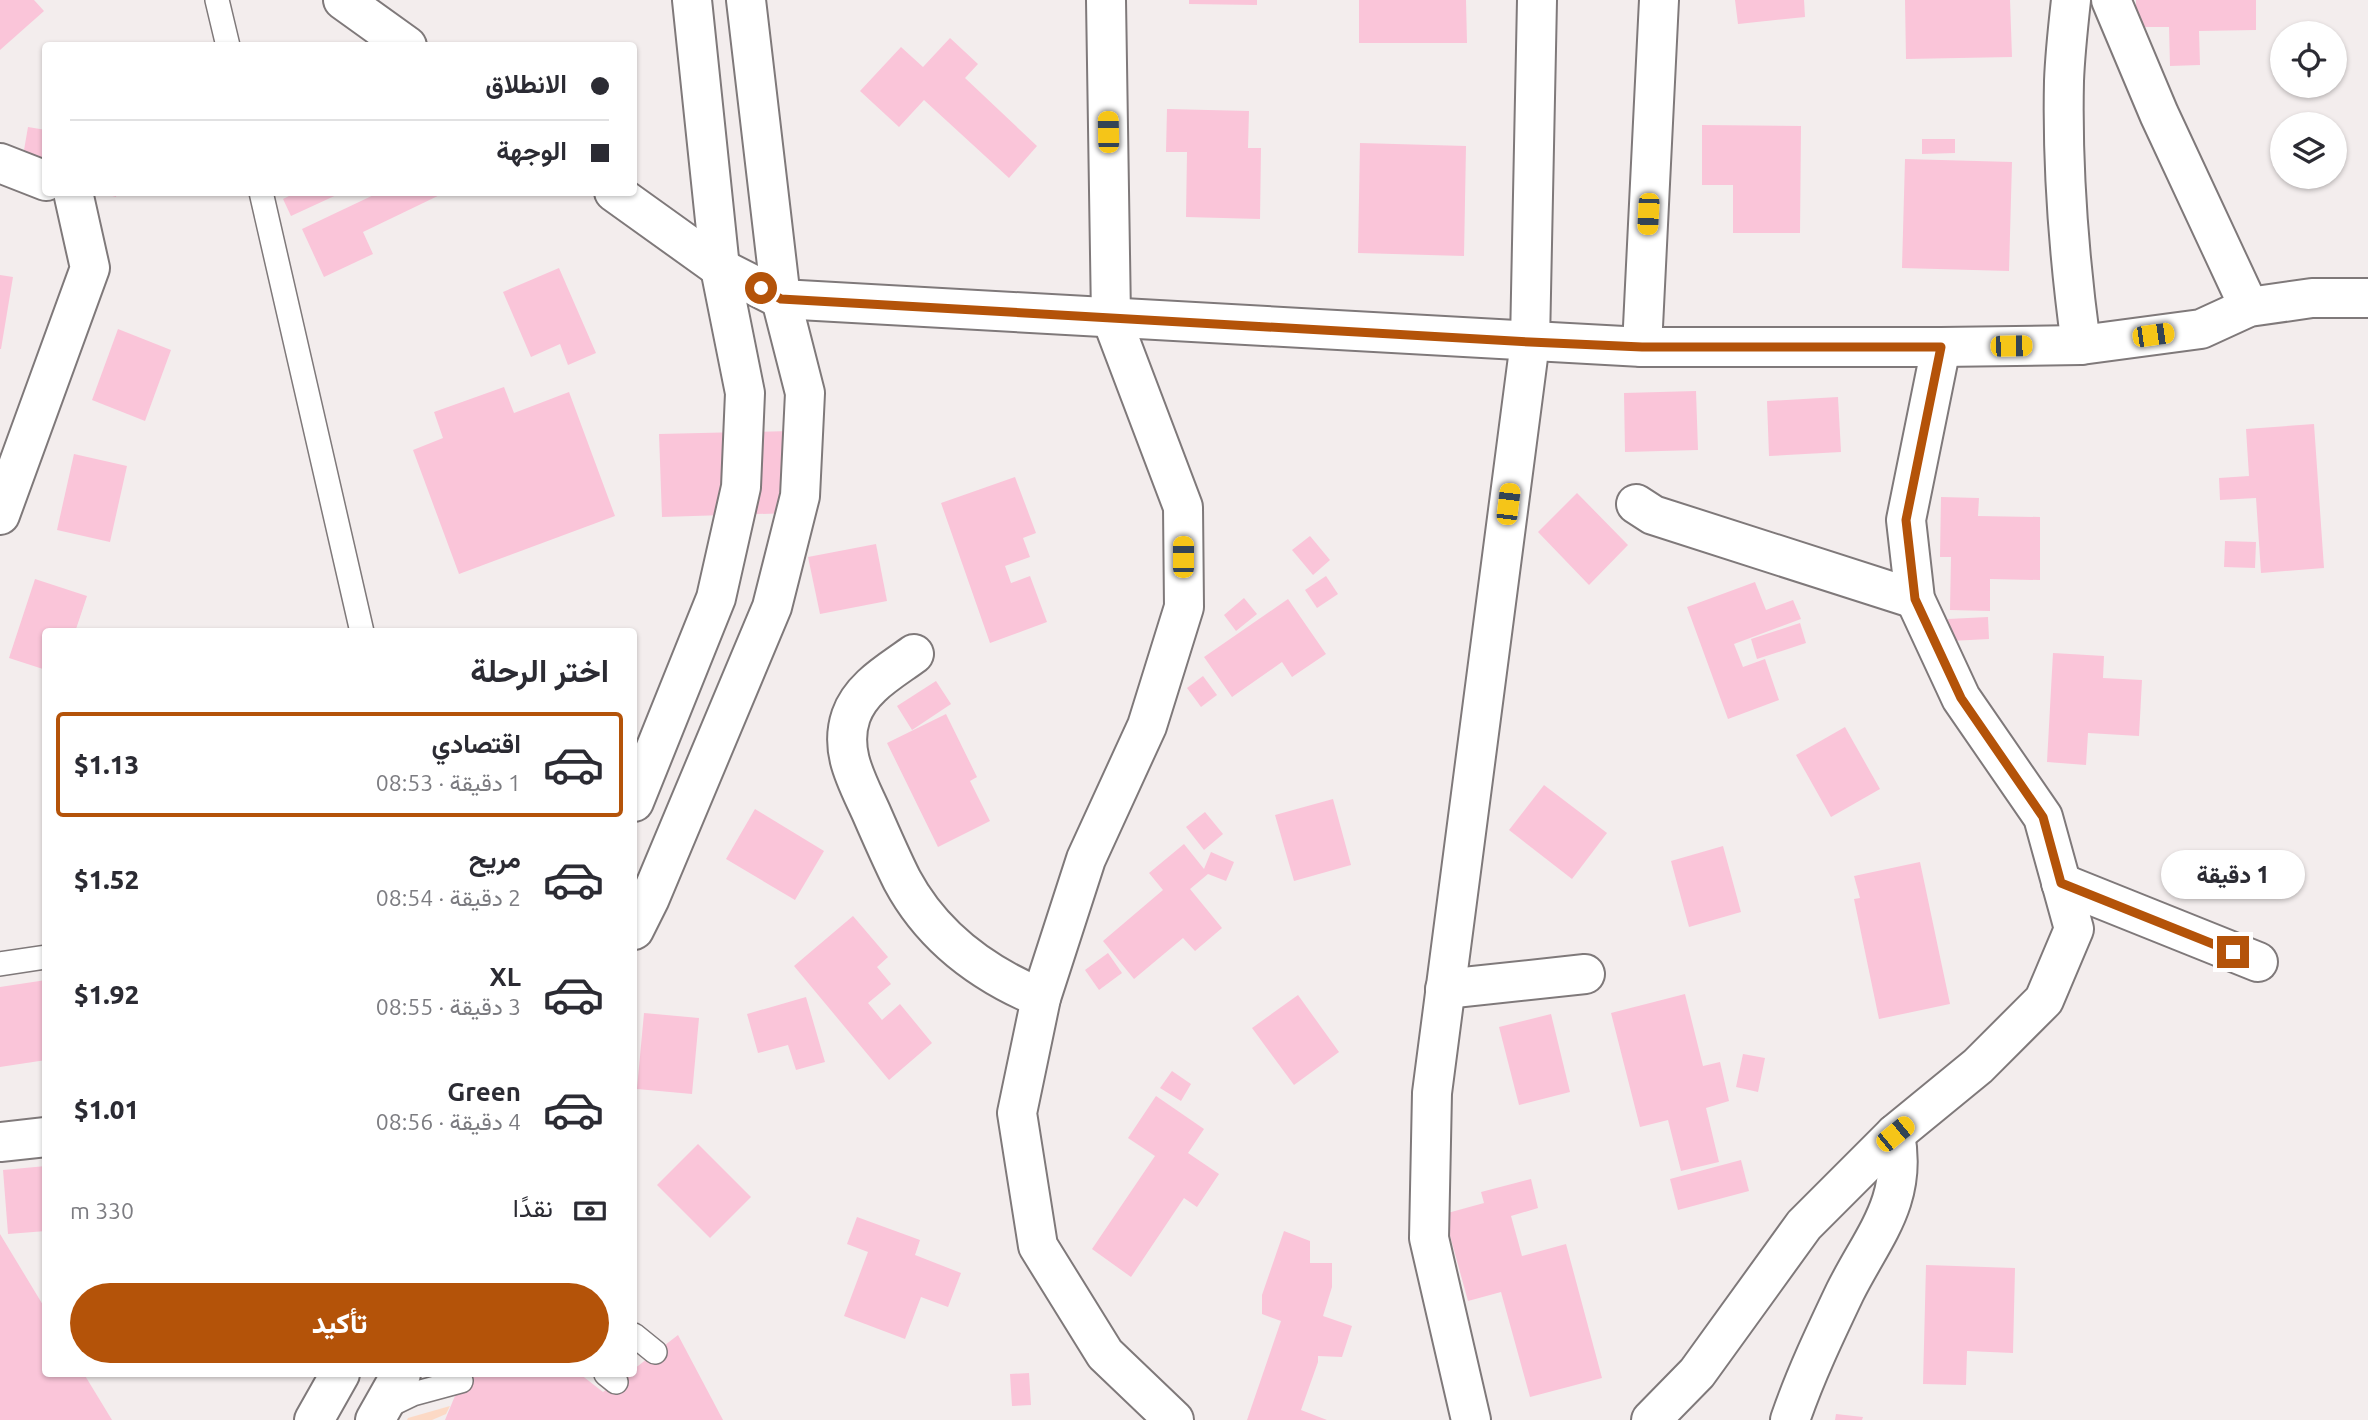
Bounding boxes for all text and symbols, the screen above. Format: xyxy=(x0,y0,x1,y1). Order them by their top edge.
map controls xyxy=(2270,21,2347,189)
button: locate xyxy=(2270,21,2347,98)
text: الانطلاق xyxy=(485,69,567,98)
car xyxy=(1098,111,1119,153)
button: layers xyxy=(2270,112,2347,189)
text: الوجهة xyxy=(496,136,567,165)
car xyxy=(1637,192,1660,236)
route start xyxy=(745,272,777,304)
car xyxy=(2131,322,2176,348)
car xyxy=(1990,335,2033,357)
car xyxy=(1496,482,1521,526)
car xyxy=(1173,536,1194,578)
text: اختر الرحلة xyxy=(470,652,609,688)
text: اقتصادي xyxy=(432,729,521,758)
icon: car xyxy=(542,733,605,796)
text: $1.13 xyxy=(74,750,139,779)
text: 1 دقيقة · 08:53 xyxy=(376,770,521,795)
text: مريح xyxy=(469,844,521,873)
icon: car xyxy=(542,848,605,911)
callout: 1 دقيقة xyxy=(2161,850,2305,900)
text: 1 دقيقة xyxy=(2197,862,2269,887)
text: $1.52 xyxy=(74,865,139,894)
text: 2 دقيقة · 08:54 xyxy=(376,885,521,910)
route end xyxy=(2217,936,2249,968)
text: XL xyxy=(490,962,521,991)
icon: car xyxy=(542,963,605,1026)
text: $1.92 xyxy=(74,980,139,1009)
text: 3 دقيقة · 08:55 xyxy=(376,994,521,1019)
text: Green xyxy=(447,1077,521,1106)
icon: car xyxy=(542,1078,605,1141)
text: $1.01 xyxy=(74,1095,139,1124)
text: 4 دقيقة · 08:56 xyxy=(376,1109,521,1134)
car xyxy=(1873,1113,1918,1155)
icon: cash xyxy=(571,1192,609,1230)
text: نقدًا xyxy=(513,1193,553,1222)
text: 330 m xyxy=(70,1198,134,1223)
button: تأكيد xyxy=(70,1283,609,1363)

